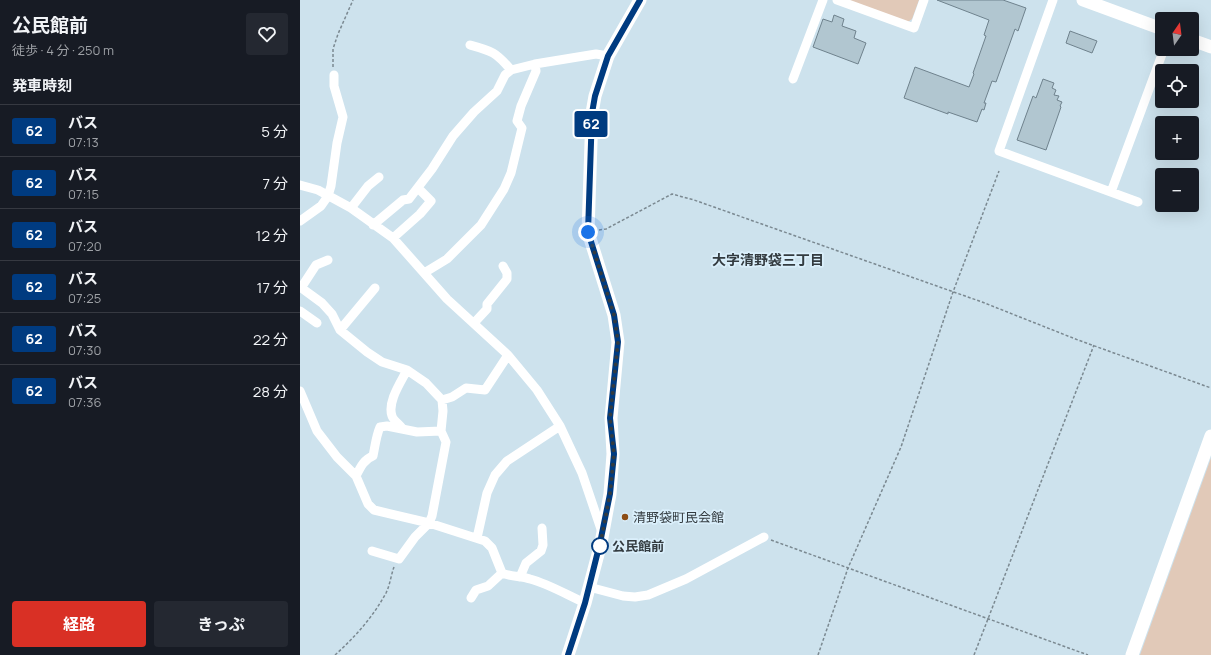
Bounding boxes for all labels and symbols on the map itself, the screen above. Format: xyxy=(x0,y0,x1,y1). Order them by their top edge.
north arrow xyxy=(1155,12,1199,56)
line badge: 62 xyxy=(573,111,609,137)
your location xyxy=(578,222,598,242)
district label: 大字清野袋三丁目 xyxy=(712,250,824,269)
place label: 清野袋町民会館 xyxy=(633,508,724,526)
marker: 清野袋町民会館 xyxy=(620,512,630,522)
marker: 公民館前 xyxy=(591,537,609,555)
place label: 公民館前 xyxy=(612,537,664,555)

